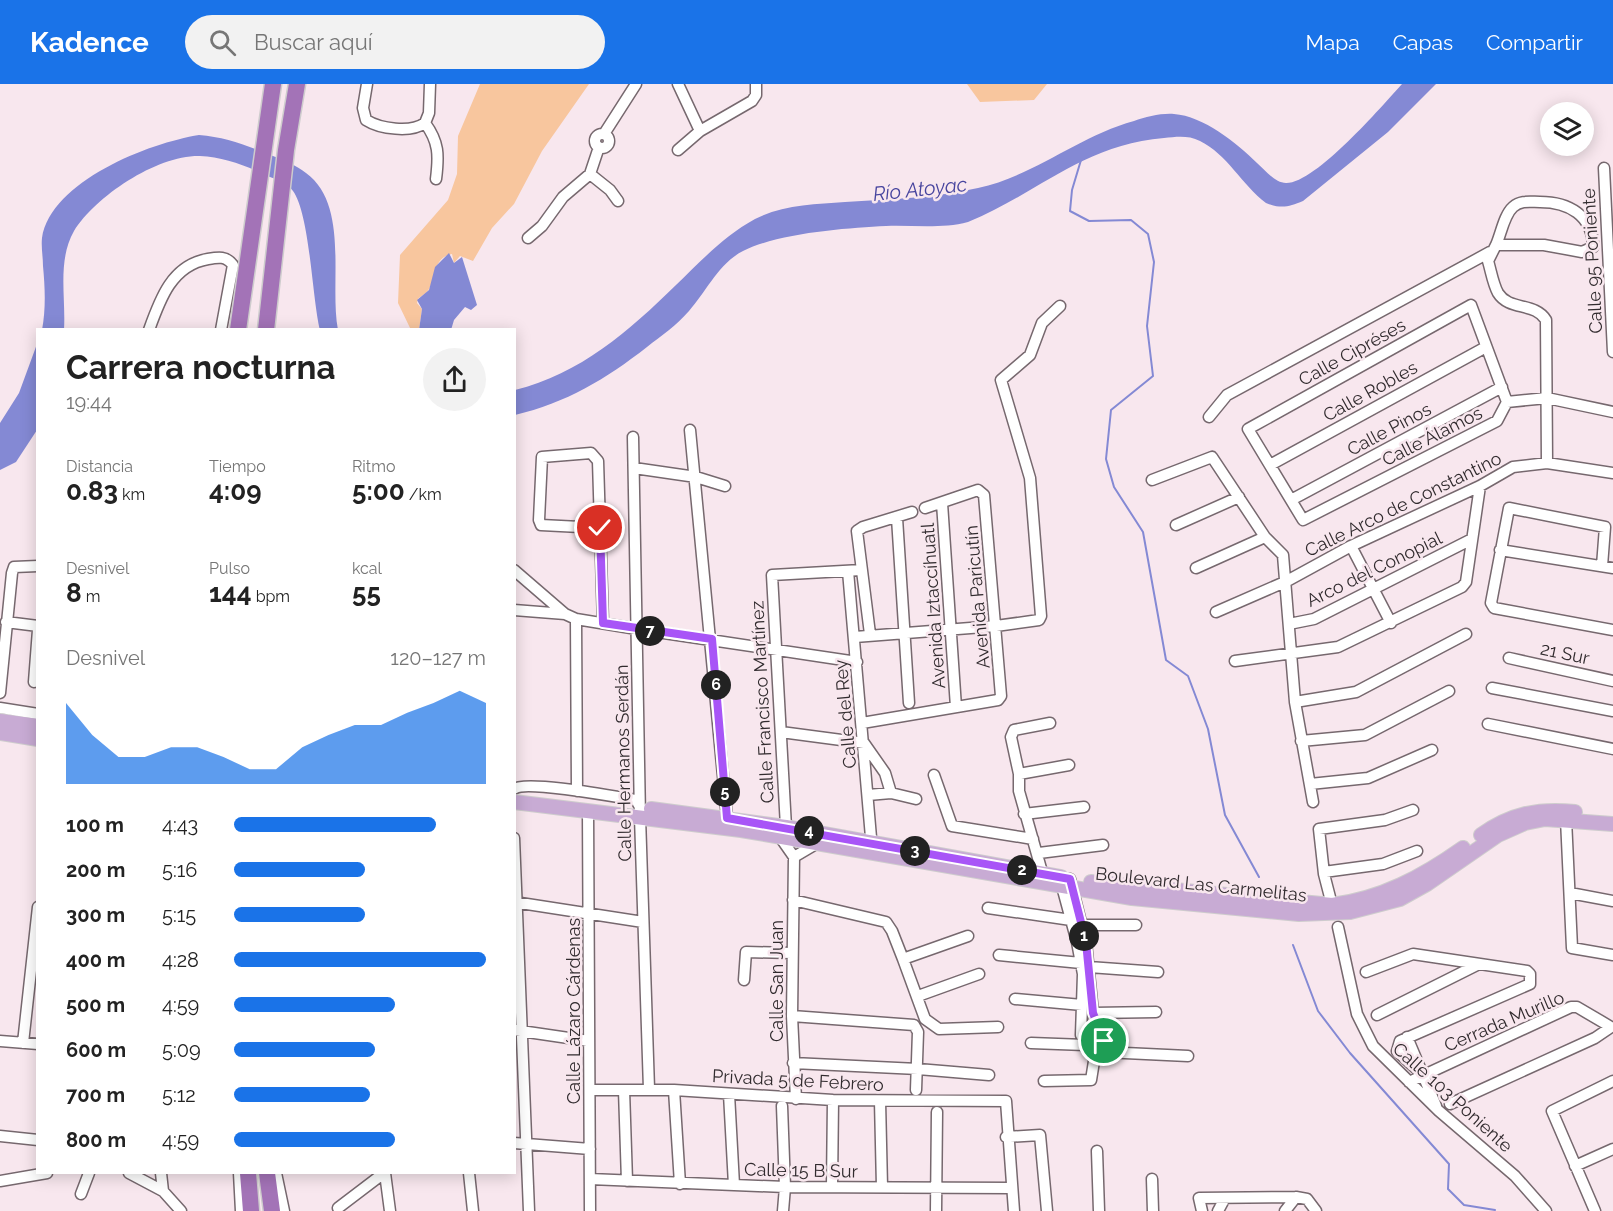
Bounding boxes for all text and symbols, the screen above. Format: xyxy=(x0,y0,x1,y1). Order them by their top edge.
search box xyxy=(185,15,605,69)
text: Kadence xyxy=(30,26,149,59)
icon: search xyxy=(206,26,239,59)
text: Buscar aquí xyxy=(254,29,373,55)
text: Mapa xyxy=(1305,30,1360,55)
text: Capas xyxy=(1393,30,1453,55)
text: Compartir xyxy=(1486,30,1583,55)
map controls xyxy=(1540,102,1594,156)
button: layers xyxy=(1540,102,1594,156)
water label: Río Atoyac xyxy=(872,172,969,206)
street label: Calle 95 Poniente xyxy=(1578,187,1606,334)
street label: Calle Cipréses xyxy=(1295,314,1409,390)
text: Carrera nocturna xyxy=(66,348,335,387)
button: share xyxy=(423,348,486,411)
street label: Calle Robles xyxy=(1319,356,1421,426)
text: 19:44 xyxy=(66,390,112,414)
street label: Calle Pinos xyxy=(1343,398,1435,460)
street label: Calle Álamos xyxy=(1378,401,1486,470)
street label: Calle Arco de Constantino xyxy=(1301,447,1505,561)
text: Distancia xyxy=(66,457,133,476)
text: Tiempo xyxy=(209,457,266,476)
text: Ritmo xyxy=(352,457,395,476)
text: 0.83 xyxy=(66,476,118,506)
text: 4:09 xyxy=(209,476,262,506)
text: 5:00 xyxy=(352,476,405,506)
text: km xyxy=(118,485,145,504)
text: /km xyxy=(405,485,442,504)
pin xyxy=(574,502,625,553)
icon: check xyxy=(583,511,616,544)
street label: Avenida Iztaccíhuatl xyxy=(917,522,949,690)
street label: Avenida Paricutín xyxy=(960,525,994,669)
street label: Arco del Conopial xyxy=(1303,527,1445,611)
text: Desnivel xyxy=(66,559,129,578)
text: Pulso xyxy=(209,559,250,578)
text: kcal xyxy=(352,559,382,578)
text: 8 xyxy=(66,578,82,608)
text: 144 xyxy=(209,578,252,608)
text: 55 xyxy=(352,578,381,608)
text: m xyxy=(82,587,101,606)
text: bpm xyxy=(252,587,290,606)
street label: Calle Francisco Martínez xyxy=(746,600,778,804)
pin: 7 xyxy=(635,616,665,646)
text: 7 xyxy=(646,621,654,640)
street label: 21 Sur xyxy=(1539,638,1592,669)
text: Desnivel xyxy=(66,646,145,670)
text: 120–127 m xyxy=(390,646,486,670)
street label: Calle del Rey xyxy=(830,658,860,769)
street label: Calle Hermanos Serdán xyxy=(611,664,635,862)
pin: 6 xyxy=(701,670,731,700)
text: 6 xyxy=(711,675,721,694)
pin: 5 xyxy=(710,777,740,807)
text: 5 xyxy=(721,782,729,801)
text: 100 m xyxy=(66,813,124,837)
text: 4:43 xyxy=(162,813,198,837)
pin: 4 xyxy=(794,816,824,846)
text: 4 xyxy=(804,821,814,840)
pin: 3 xyxy=(900,836,930,866)
text: 3 xyxy=(911,841,919,860)
pin: 2 xyxy=(1007,855,1037,885)
text: 200 m xyxy=(66,858,125,882)
text: 5:16 xyxy=(162,858,197,882)
text: 2 xyxy=(1017,860,1027,879)
street label: Boulevard Las Carmelitas xyxy=(1094,862,1308,906)
text: 300 m xyxy=(66,903,125,927)
text: 5:15 xyxy=(162,903,196,927)
street label: Calle Lázaro Cárdenas xyxy=(563,918,584,1104)
street label: Calle San Juan xyxy=(766,920,787,1042)
pin: 1 xyxy=(1069,921,1099,951)
text: 1 xyxy=(1080,926,1088,945)
text: 400 m xyxy=(66,948,125,972)
text: 4:28 xyxy=(162,948,199,972)
street label: Cerrada Murillo xyxy=(1441,986,1567,1056)
text: 500 m xyxy=(66,993,125,1017)
text: 4:59 xyxy=(162,993,199,1017)
pin xyxy=(1078,1015,1129,1066)
icon: arrive xyxy=(1087,1024,1120,1057)
text: 600 m xyxy=(66,1038,126,1062)
text: 5:09 xyxy=(162,1038,201,1062)
street label: Calle 103 Poniente xyxy=(1389,1038,1517,1156)
street label: Privada 5 de Febrero xyxy=(712,1065,885,1095)
text: 700 m xyxy=(66,1083,125,1107)
text: 5:12 xyxy=(162,1083,196,1107)
text: 800 m xyxy=(66,1128,126,1152)
text: 4:59 xyxy=(162,1128,199,1152)
street label: Calle 15 B Sur xyxy=(744,1159,859,1182)

